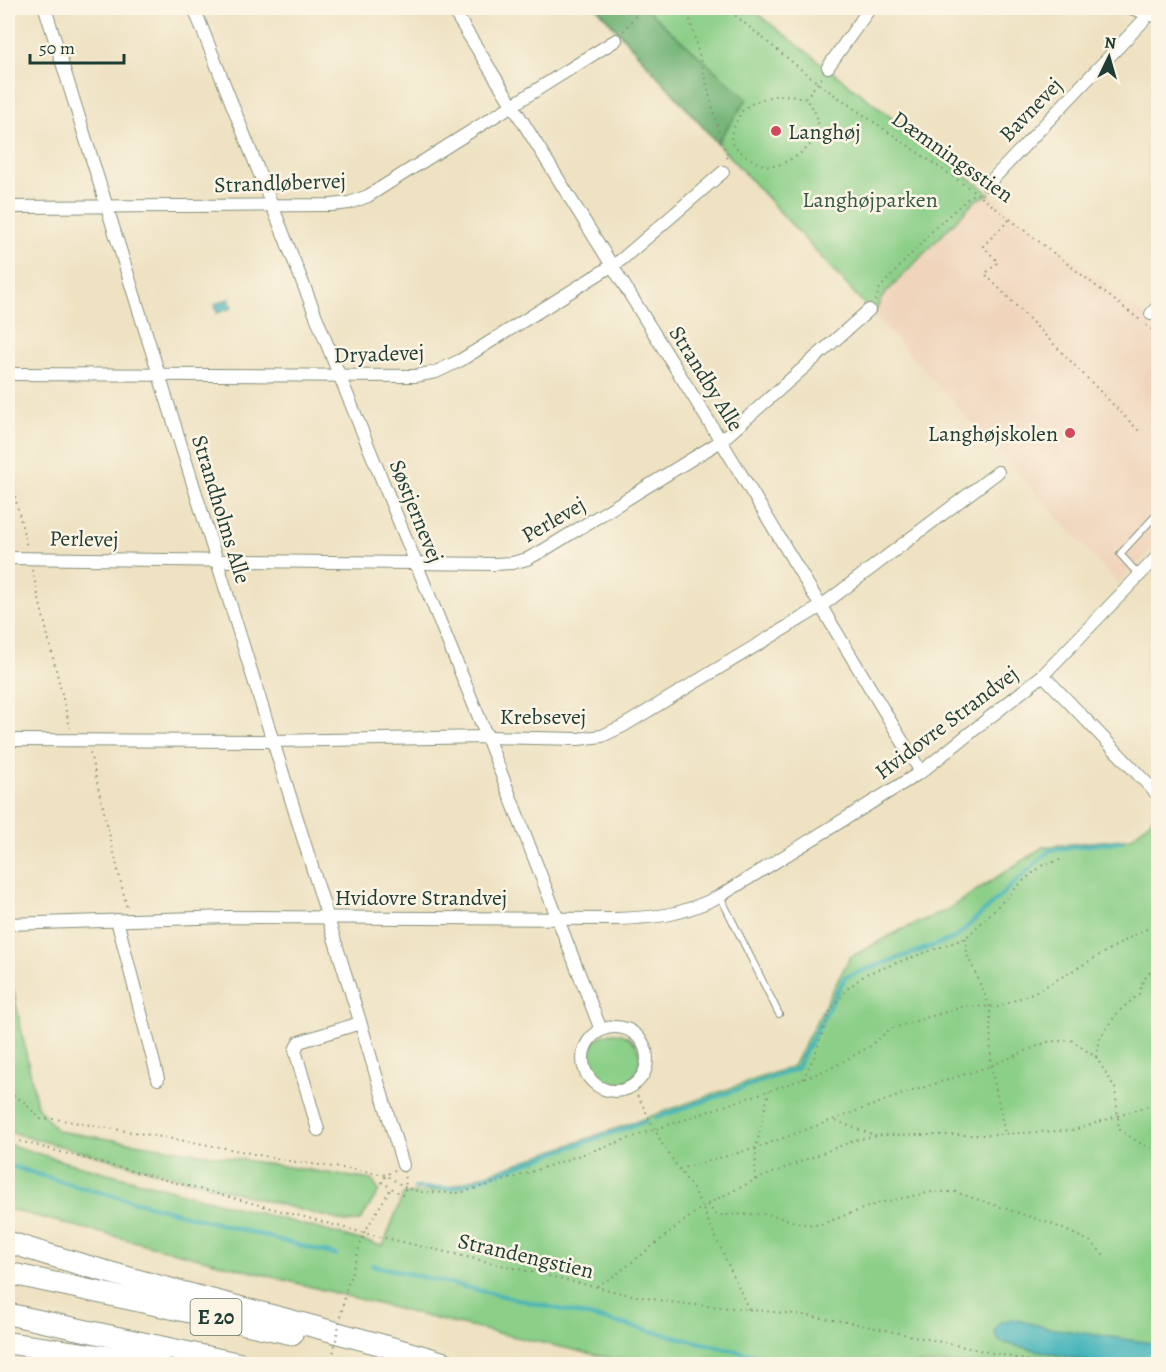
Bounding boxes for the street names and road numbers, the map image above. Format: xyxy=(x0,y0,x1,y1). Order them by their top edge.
street label: Bavnevej xyxy=(992,71,1069,149)
street label: Dæmningsstien xyxy=(885,104,1019,210)
street label: Strandløbervej xyxy=(213,166,347,200)
street label: Strandby Alle xyxy=(662,320,750,437)
street label: Dryadevej xyxy=(333,337,425,371)
street label: Strandholms Alle xyxy=(184,431,258,587)
street label: Søstjernevej xyxy=(382,455,450,567)
street label: Perlevej xyxy=(516,490,591,550)
street label: Perlevej xyxy=(49,523,119,555)
street label: Hvidovre Strandvej xyxy=(869,659,1025,787)
street label: Krebsevej xyxy=(500,702,586,732)
street label: Hvidovre Strandvej xyxy=(335,883,507,913)
street label: Strandengstien xyxy=(455,1226,597,1286)
road number: E 20 xyxy=(190,1299,242,1335)

